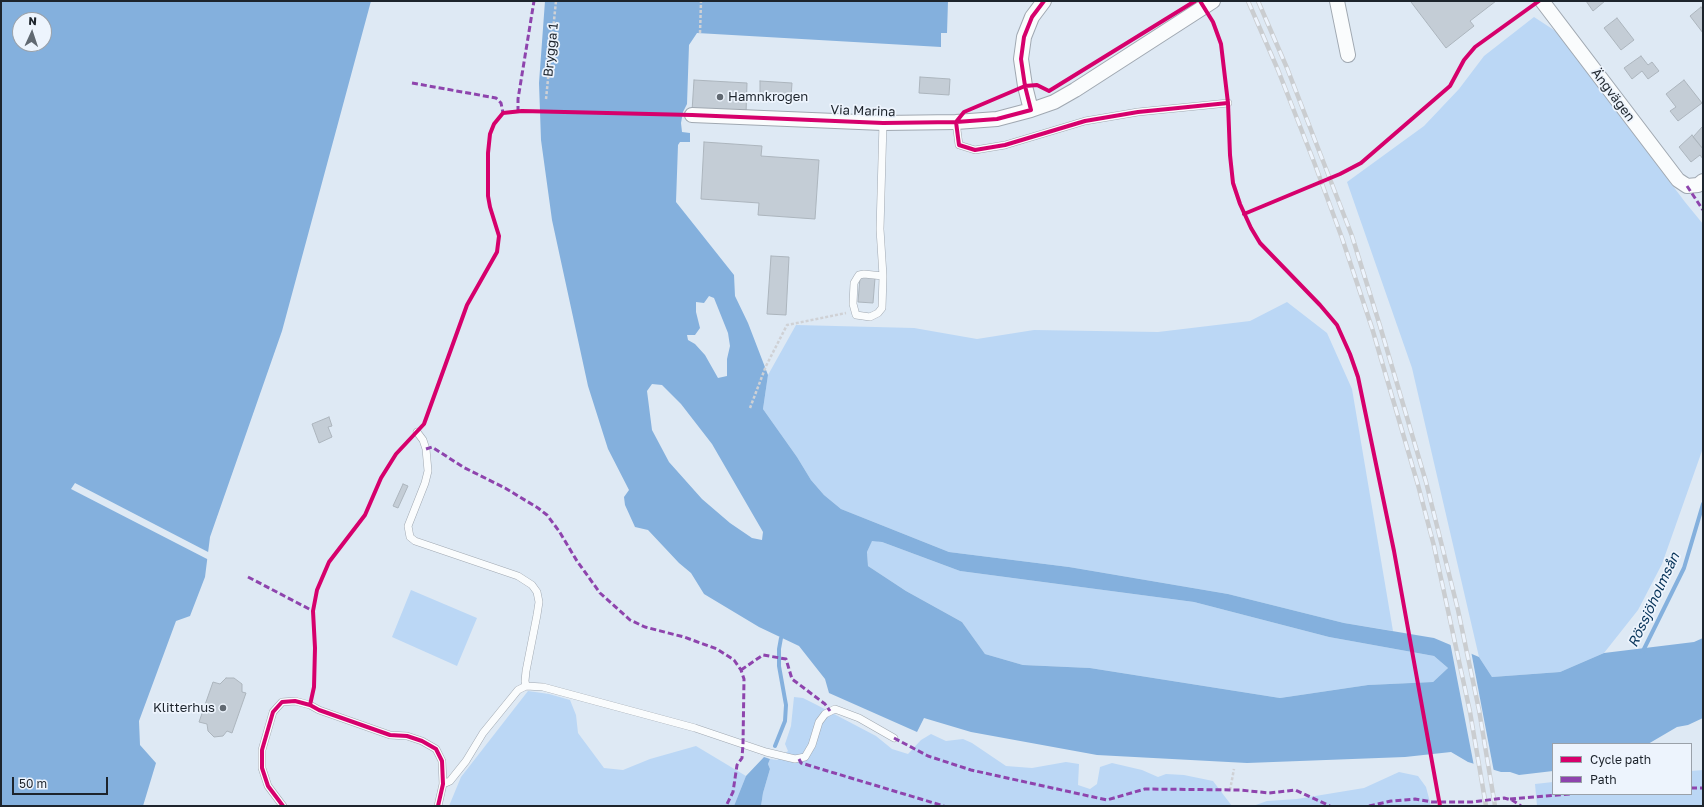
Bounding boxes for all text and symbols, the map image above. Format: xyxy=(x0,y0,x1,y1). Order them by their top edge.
north arrow xyxy=(12,12,52,52)
text: N xyxy=(28,14,37,27)
street label: Brygga 1 xyxy=(540,22,562,78)
street label: Ängvägen xyxy=(1588,65,1638,125)
place label: Hamnkrogen xyxy=(728,89,808,105)
marker: Hamnkrogen xyxy=(715,92,725,102)
street label: Via Marina xyxy=(830,102,896,120)
water label: Rössjöholmsån xyxy=(1625,550,1683,650)
place label: Klitterhus xyxy=(153,700,215,716)
marker: Klitterhus xyxy=(218,703,228,713)
legend xyxy=(1552,743,1692,795)
text: Cycle path xyxy=(1590,752,1651,767)
scale bar xyxy=(14,769,110,795)
text: Path xyxy=(1590,772,1617,787)
text: 50 m xyxy=(19,776,47,791)

